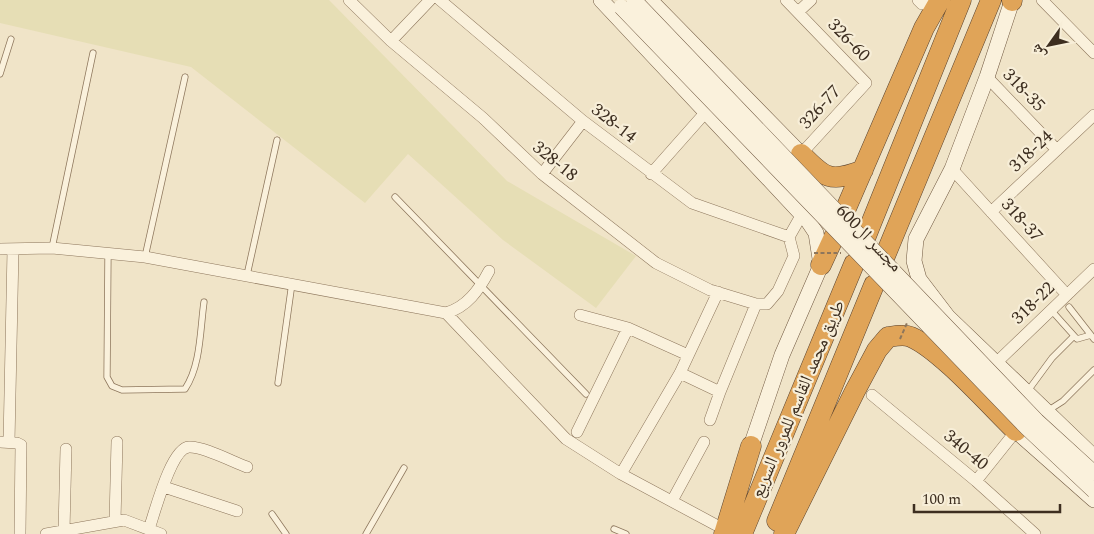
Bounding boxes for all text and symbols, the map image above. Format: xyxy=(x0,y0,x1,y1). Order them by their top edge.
street label: 326-60 xyxy=(821,12,877,68)
north arrow xyxy=(1024,20,1074,70)
text: ش xyxy=(1026,40,1051,64)
street label: 318-35 xyxy=(996,62,1052,118)
street label: 326-77 xyxy=(793,79,847,135)
street label: 328-14 xyxy=(585,96,643,150)
street label: 318-24 xyxy=(1003,123,1059,179)
street label: 328-18 xyxy=(526,134,584,188)
street label: 318-37 xyxy=(995,192,1049,248)
street label: مجسر ال600 xyxy=(829,198,909,278)
street label: 318-22 xyxy=(1005,275,1061,331)
street label: طريق محمد القاسم للمرور السريع xyxy=(744,296,852,502)
street label: 340-40 xyxy=(938,423,994,477)
scale bar xyxy=(914,482,1060,514)
text: 100 m xyxy=(922,488,961,511)

